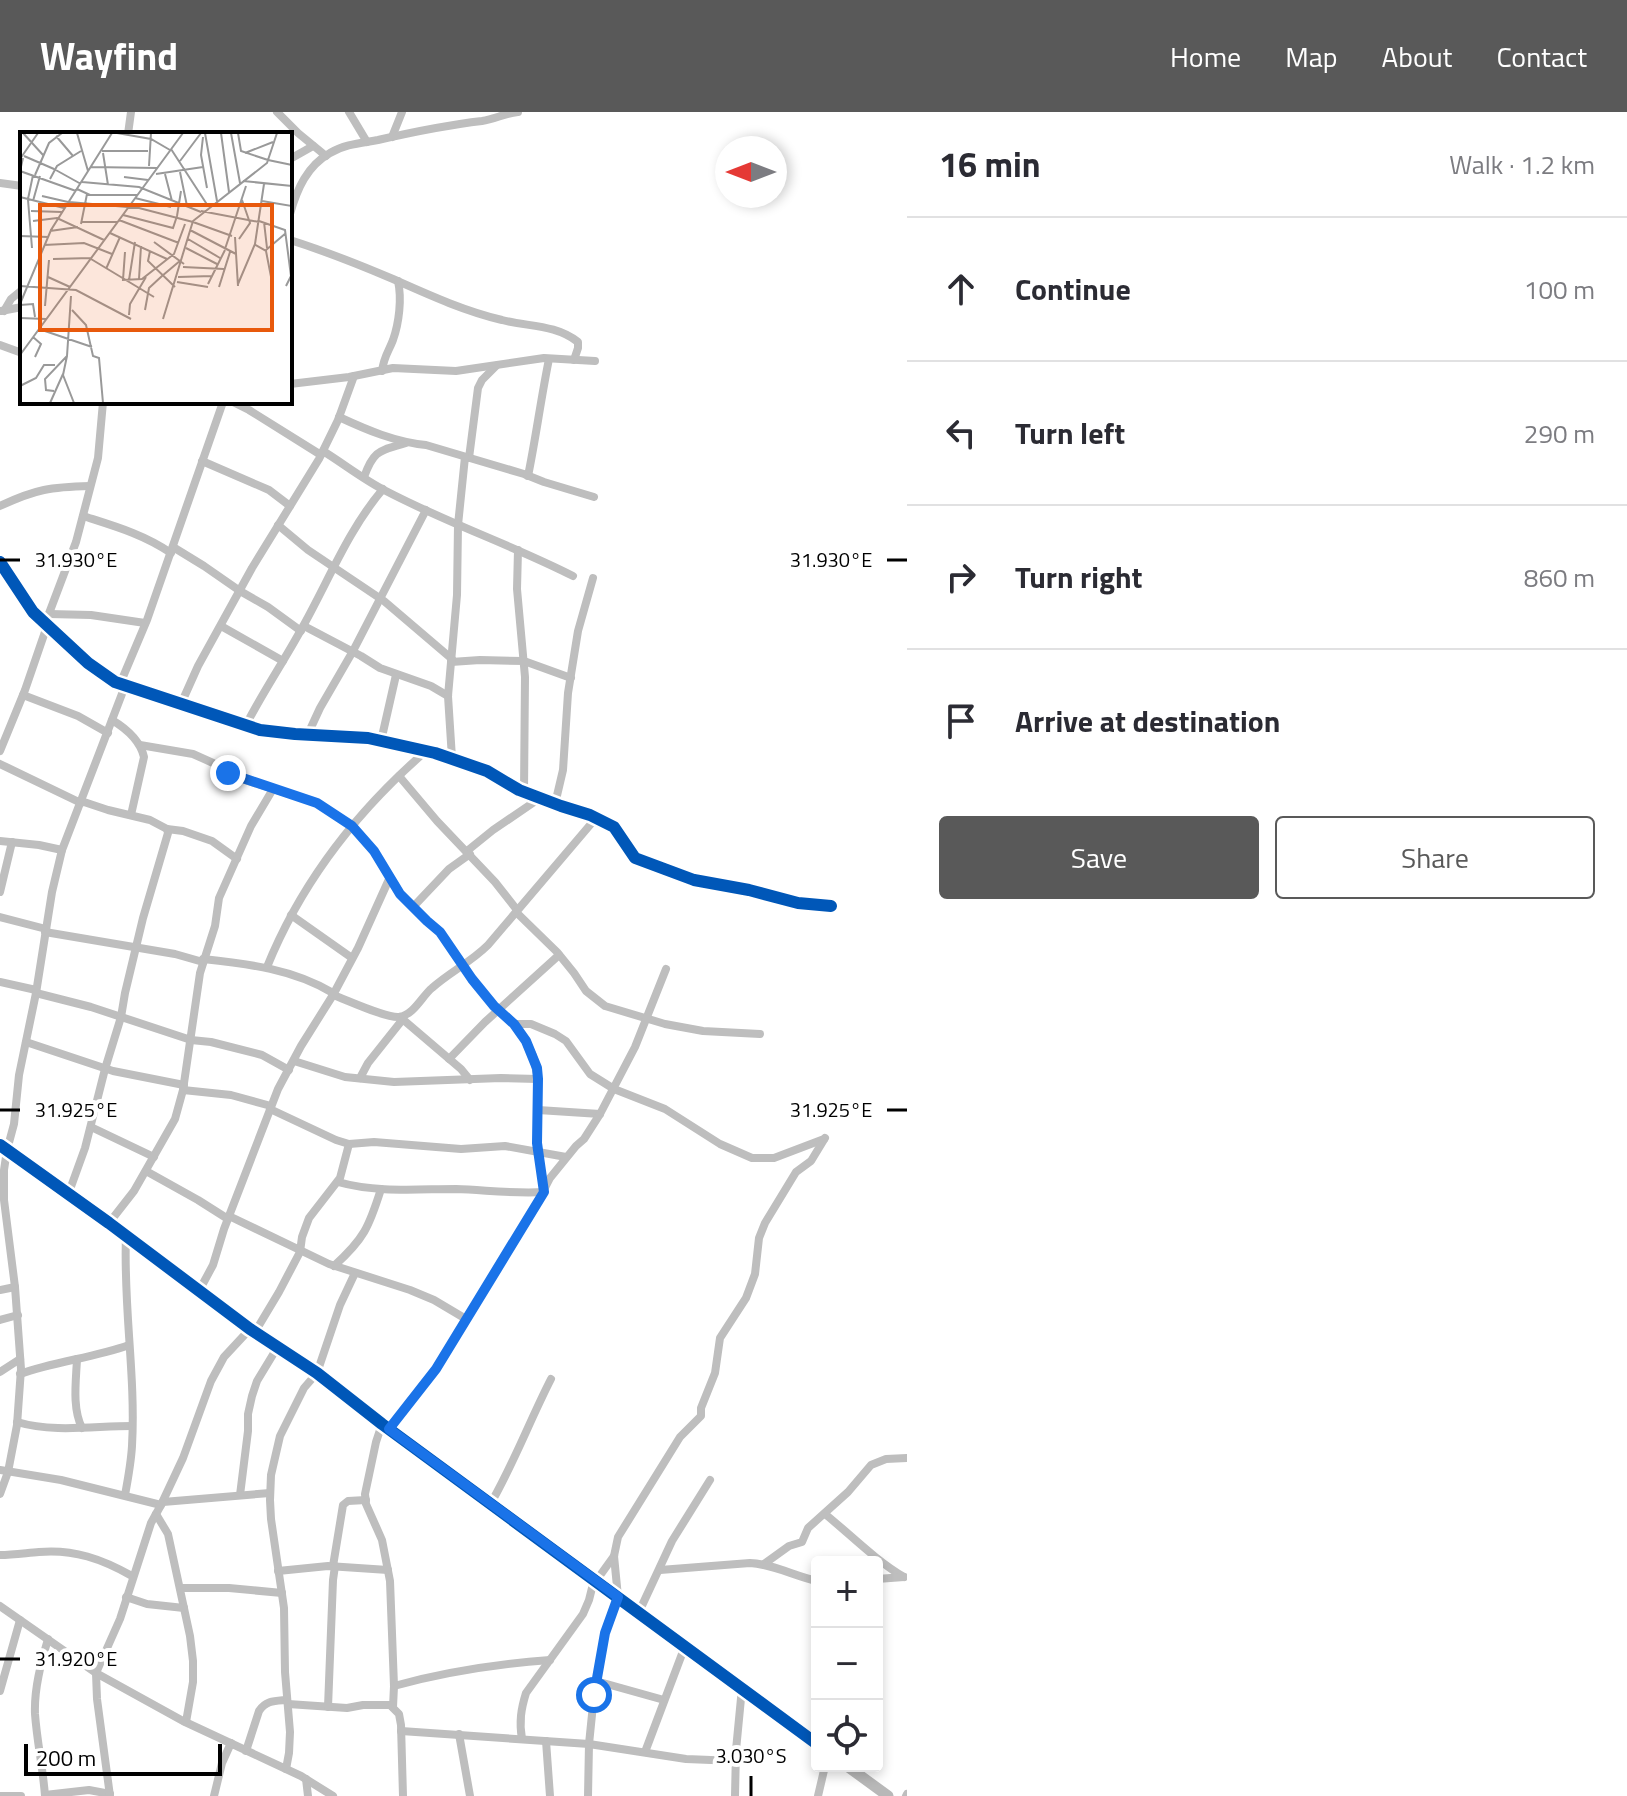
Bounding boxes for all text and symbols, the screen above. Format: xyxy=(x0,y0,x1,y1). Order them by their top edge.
text: Wayfind xyxy=(40,27,178,85)
text: Home xyxy=(1170,35,1241,78)
text: Map xyxy=(1285,35,1338,78)
text: About xyxy=(1382,35,1452,78)
text: Contact xyxy=(1496,35,1587,78)
inset map xyxy=(20,132,292,404)
north arrow xyxy=(715,136,787,208)
text: 16 min xyxy=(939,138,1041,190)
text: Walk · 1.2 km xyxy=(1449,145,1595,184)
text: Continue xyxy=(1015,266,1131,312)
icon: ahead xyxy=(939,267,983,311)
text: 100 m xyxy=(1524,270,1595,309)
text: Turn left xyxy=(1015,410,1125,456)
icon: left xyxy=(939,411,983,455)
text: 290 m xyxy=(1524,414,1595,453)
text: 31.930°E xyxy=(35,544,117,575)
text: 31.930°E xyxy=(790,544,872,575)
text: Turn right xyxy=(1015,554,1143,600)
icon: right xyxy=(939,555,983,599)
text: 860 m xyxy=(1524,558,1595,597)
text: Arrive at destination xyxy=(1015,698,1280,744)
icon: arrive xyxy=(939,699,983,743)
route end xyxy=(210,755,246,791)
button: Save xyxy=(939,816,1259,899)
button: Share xyxy=(1275,816,1595,899)
text: 31.925°E xyxy=(35,1094,117,1125)
text: 31.925°E xyxy=(790,1094,872,1125)
map controls xyxy=(811,1556,883,1772)
button: + xyxy=(811,1556,883,1628)
button: − xyxy=(811,1628,883,1700)
text: 31.920°E xyxy=(35,1643,117,1674)
route start xyxy=(576,1677,612,1713)
button: locate xyxy=(811,1700,883,1772)
scale bar xyxy=(24,1740,222,1776)
text: 3.030°S xyxy=(715,1740,787,1771)
text: 200 m xyxy=(36,1741,96,1775)

